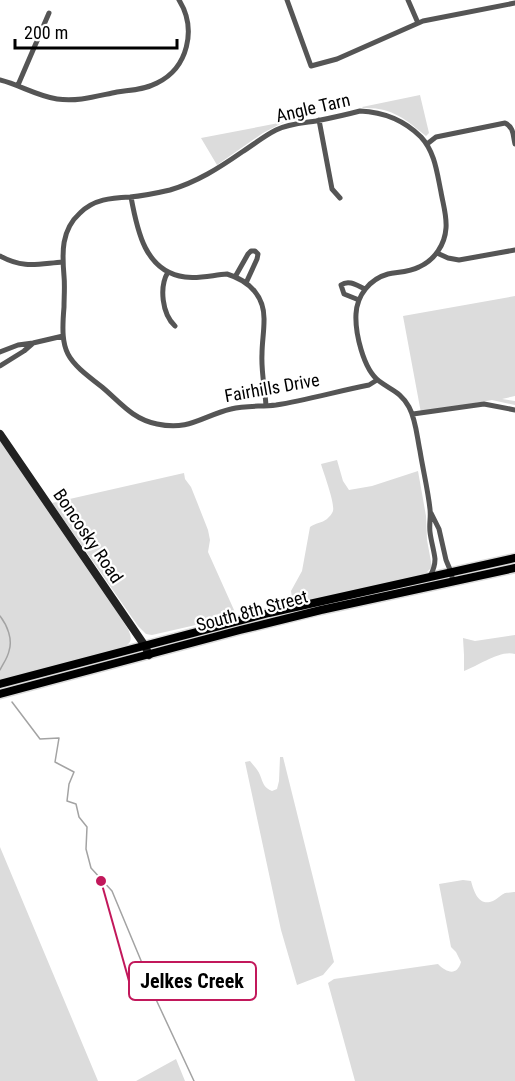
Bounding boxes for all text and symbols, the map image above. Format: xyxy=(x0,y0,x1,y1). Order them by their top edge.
scale bar xyxy=(15,12,177,50)
text: 200 m xyxy=(24,22,68,43)
street label: Angle Tarn xyxy=(274,89,352,126)
street label: Fairhills Drive xyxy=(223,369,321,406)
street label: Boncosky Road xyxy=(49,485,128,587)
street label: South 8th Street xyxy=(194,586,310,635)
callout: Jelkes Creek xyxy=(129,962,256,1000)
text: Jelkes Creek xyxy=(140,969,244,993)

